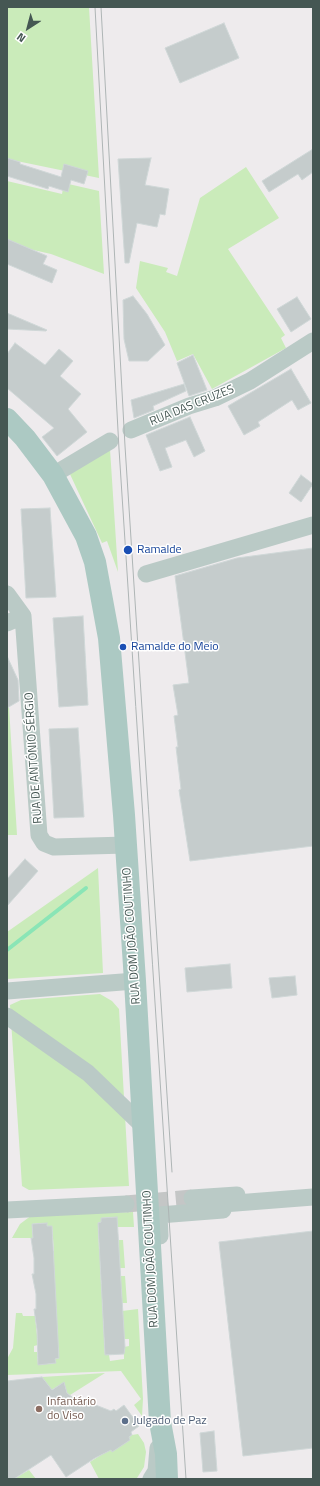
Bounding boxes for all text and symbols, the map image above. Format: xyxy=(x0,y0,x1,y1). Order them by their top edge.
north arrow xyxy=(8,8,48,48)
text: N xyxy=(13,29,29,46)
street label: RUA DAS CRUZES xyxy=(148,383,236,429)
place label: Ramalde xyxy=(137,543,182,557)
marker: Ramalde xyxy=(122,544,134,556)
place label: Ramalde do Meio xyxy=(131,640,219,654)
marker: Ramalde do Meio xyxy=(118,642,128,652)
street label: RUA DE ANTÓNIO SÉRGIO xyxy=(22,692,46,824)
street label: RUA DOM JOÃO COUTINHO xyxy=(120,867,144,1005)
street label: RUA DOM JOÃO COUTINHO xyxy=(140,1190,162,1328)
place label: Infantário do Viso xyxy=(47,1395,96,1423)
marker: Infantário do Viso xyxy=(34,1404,44,1414)
place label: Julgado de Paz xyxy=(133,1414,207,1428)
marker: Julgado de Paz xyxy=(120,1416,130,1426)

